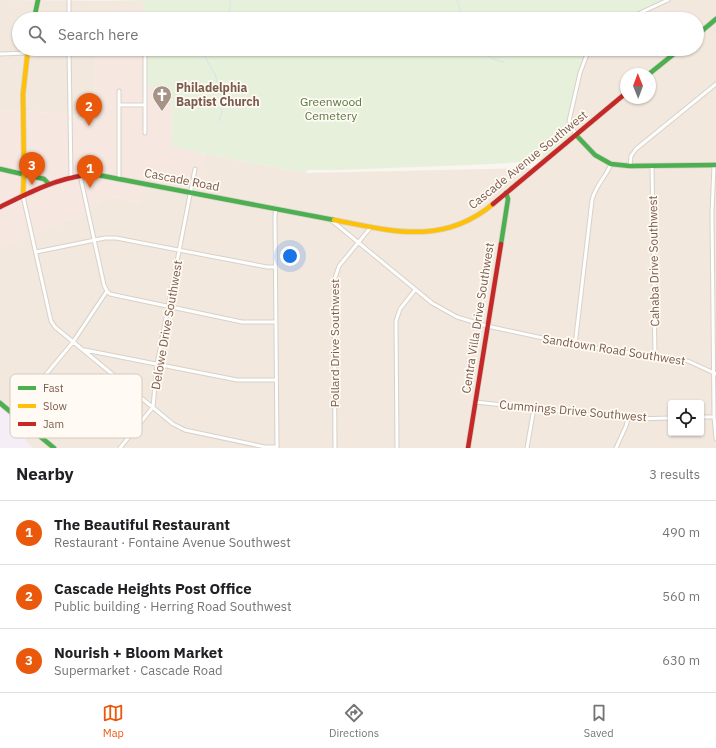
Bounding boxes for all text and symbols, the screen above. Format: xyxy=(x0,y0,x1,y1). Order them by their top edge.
search box xyxy=(12,12,704,56)
icon: search xyxy=(26,23,48,45)
text: Search here xyxy=(58,25,138,44)
north arrow xyxy=(620,68,656,104)
place label: Philadelphia Baptist Church xyxy=(176,80,260,109)
church icon: Philadelphia Baptist Church xyxy=(151,84,173,112)
pin: 2 xyxy=(76,93,102,126)
park label: Greenwood Cemetery xyxy=(300,94,362,123)
street label: Cascade Avenue Southwest xyxy=(465,107,590,212)
pin: 3 xyxy=(19,152,45,185)
pin: 1 xyxy=(77,155,103,188)
street label: Cascade Road xyxy=(143,165,221,194)
street label: Cahaba Drive Southwest xyxy=(645,195,662,327)
street label: Centra Villa Drive Southwest xyxy=(458,241,497,394)
your location xyxy=(280,246,300,266)
street label: Delowe Drive Southwest xyxy=(148,259,185,391)
street label: Pollard Drive Southwest xyxy=(327,279,342,407)
street label: Sandtown Road Southwest xyxy=(542,331,687,368)
legend xyxy=(10,374,142,438)
text: Fast xyxy=(43,381,64,395)
street label: Cummings Drive Southwest xyxy=(499,397,647,424)
text: Slow xyxy=(43,399,67,413)
map controls xyxy=(668,400,704,436)
button: locate xyxy=(668,400,704,436)
text: Jam xyxy=(43,417,64,431)
text: Nearby xyxy=(16,463,74,485)
text: 3 results xyxy=(649,466,700,483)
text: The Beautiful Restaurant xyxy=(54,515,230,534)
text: 1 xyxy=(25,524,33,541)
text: 490 m xyxy=(662,524,700,541)
text: Restaurant · Fontaine Avenue Southwest xyxy=(54,534,291,551)
text: Cascade Heights Post Office xyxy=(54,579,252,598)
text: 2 xyxy=(25,588,33,605)
text: 560 m xyxy=(662,588,700,605)
text: Public building · Herring Road Southwest xyxy=(54,598,292,615)
text: Nourish + Bloom Market xyxy=(54,643,223,662)
text: 3 xyxy=(25,652,33,669)
text: 630 m xyxy=(662,652,700,669)
text: Supermarket · Cascade Road xyxy=(54,662,223,679)
tab: Map xyxy=(102,702,124,740)
tab: Directions xyxy=(329,702,379,740)
tab: Saved xyxy=(584,702,614,740)

